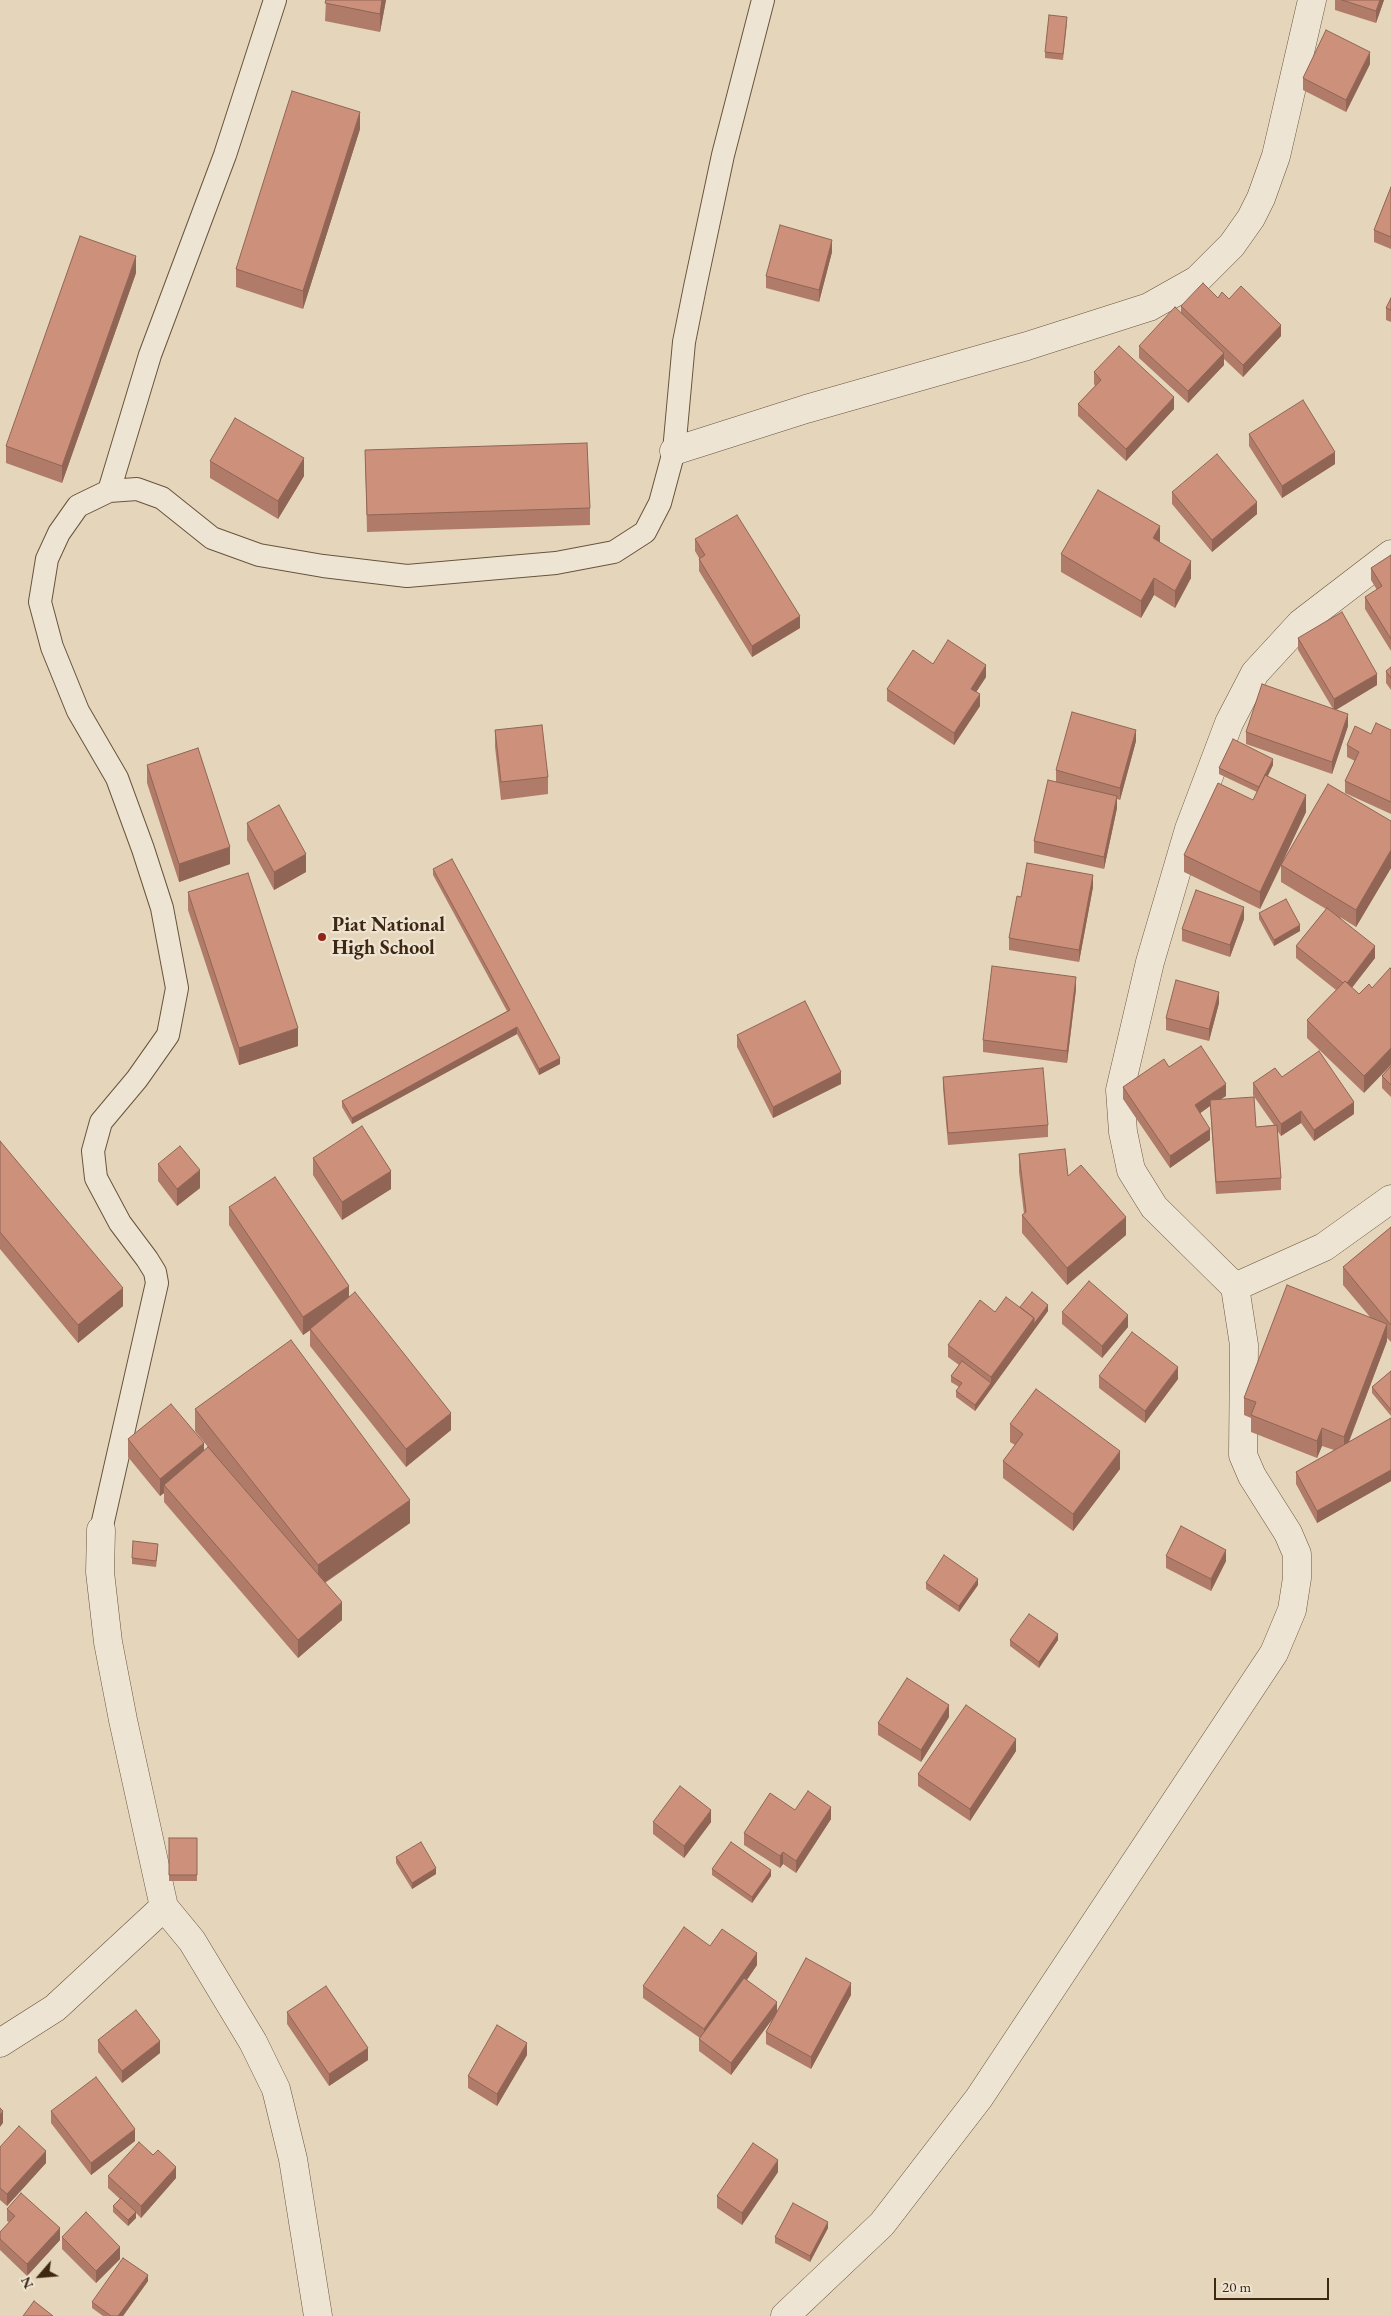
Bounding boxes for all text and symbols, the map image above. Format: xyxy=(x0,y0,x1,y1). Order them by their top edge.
place label: Piat National High School xyxy=(332,914,445,961)
marker: Piat National High School xyxy=(316,931,328,943)
north arrow xyxy=(15,2251,65,2301)
scale bar xyxy=(1216,2268,1331,2300)
text: N xyxy=(16,2274,37,2292)
text: 20 m xyxy=(1222,2277,1251,2296)

